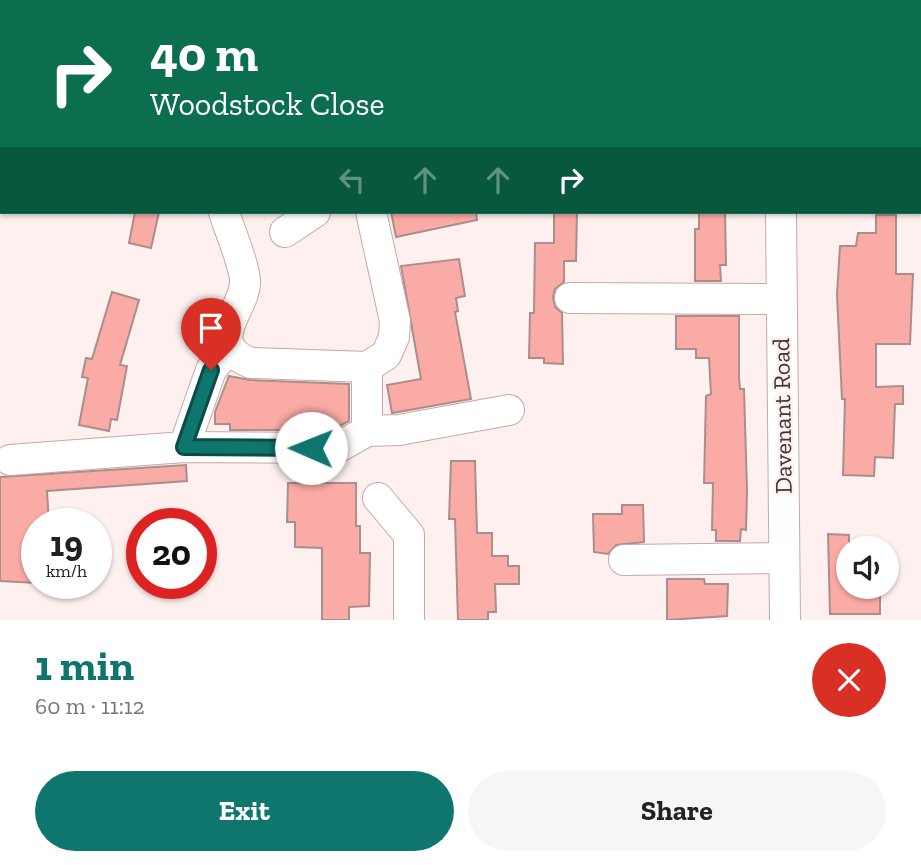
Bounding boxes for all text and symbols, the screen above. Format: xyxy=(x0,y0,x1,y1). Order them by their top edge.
text: 40 m xyxy=(150,25,258,84)
icon: right xyxy=(35,28,126,119)
text: Woodstock Close xyxy=(150,85,384,123)
icon: left xyxy=(333,161,371,199)
icon: ahead xyxy=(406,161,444,199)
icon: ahead xyxy=(479,161,517,199)
icon: right xyxy=(552,161,590,199)
pin xyxy=(181,298,241,370)
icon: arrive xyxy=(192,309,230,347)
street label: Davenant Road xyxy=(766,338,798,494)
position arrow xyxy=(274,411,348,485)
speed limit sign: 20 xyxy=(126,508,217,599)
text: 19 xyxy=(50,523,83,565)
map controls xyxy=(836,536,899,599)
button: sound xyxy=(836,536,899,599)
text: km/h xyxy=(46,560,87,582)
text: 1 min xyxy=(35,640,134,691)
button: close xyxy=(812,643,886,717)
text: 60 m · 11:12 xyxy=(35,692,145,720)
button: Exit xyxy=(35,771,454,851)
button: Share xyxy=(468,771,886,851)

